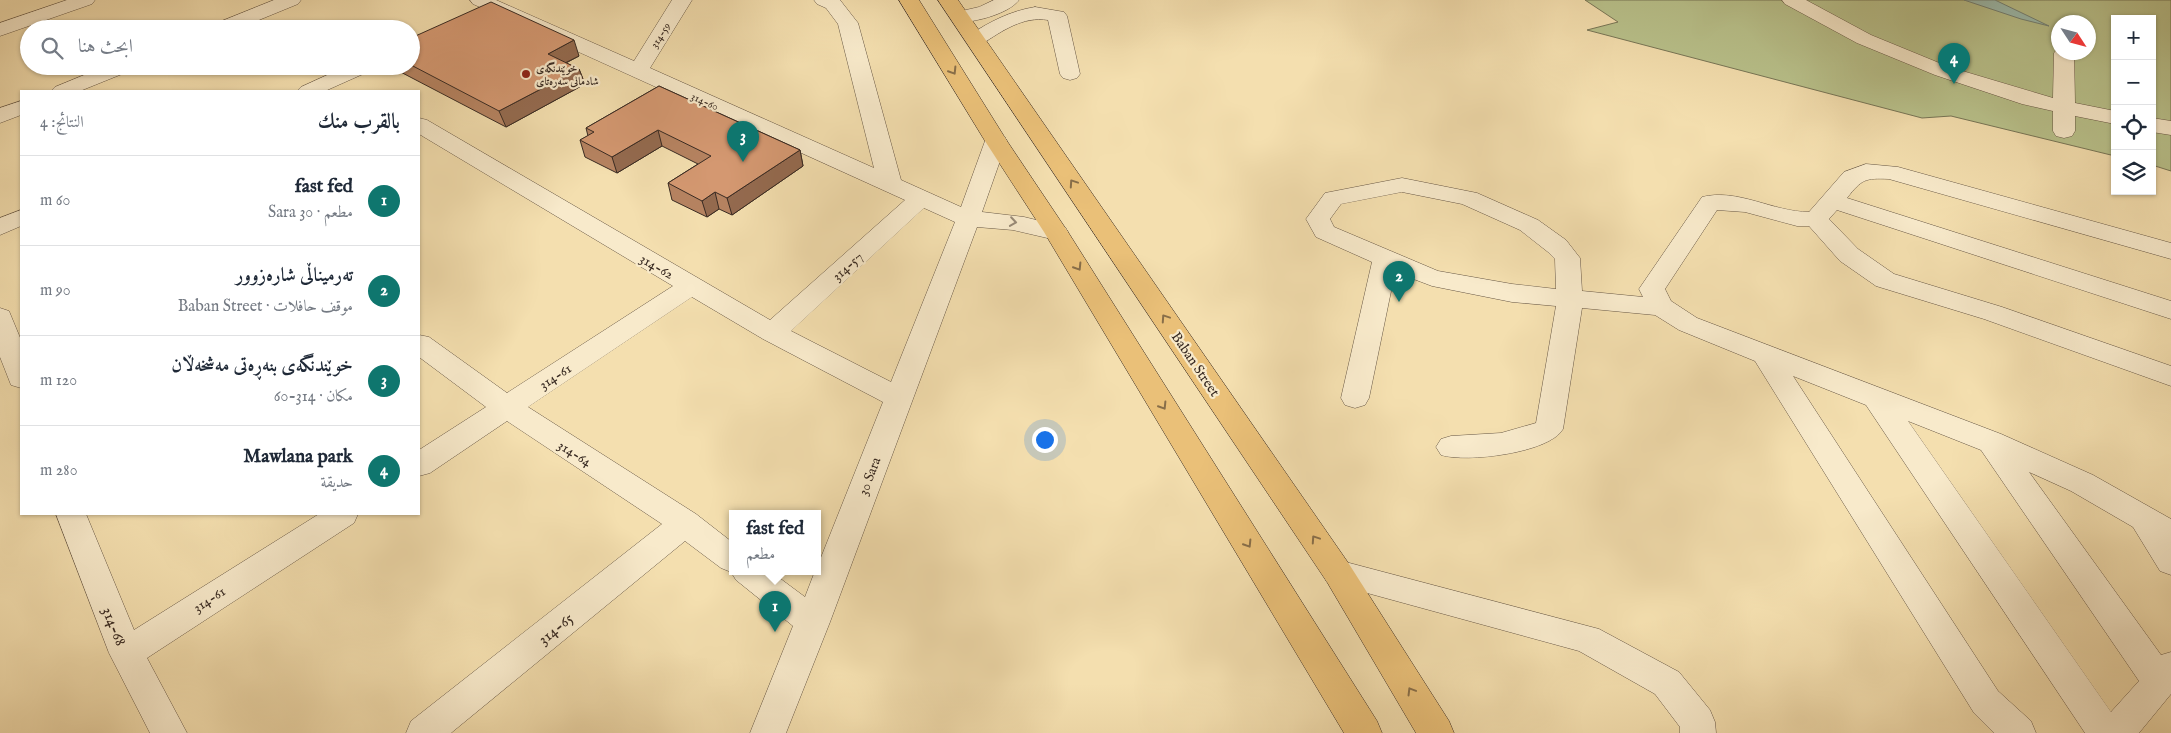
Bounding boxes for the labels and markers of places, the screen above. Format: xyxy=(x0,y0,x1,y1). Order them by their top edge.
pin: 4 xyxy=(1938,43,1970,84)
place label: خوێندنگەی شادمانی سەرەتای xyxy=(536,61,599,89)
marker: خوێندنگەی شادمانی سەرەتای xyxy=(520,68,532,80)
pin: 3 xyxy=(727,121,759,162)
pin: 2 xyxy=(1383,261,1415,302)
pin: 1 xyxy=(759,591,791,632)

